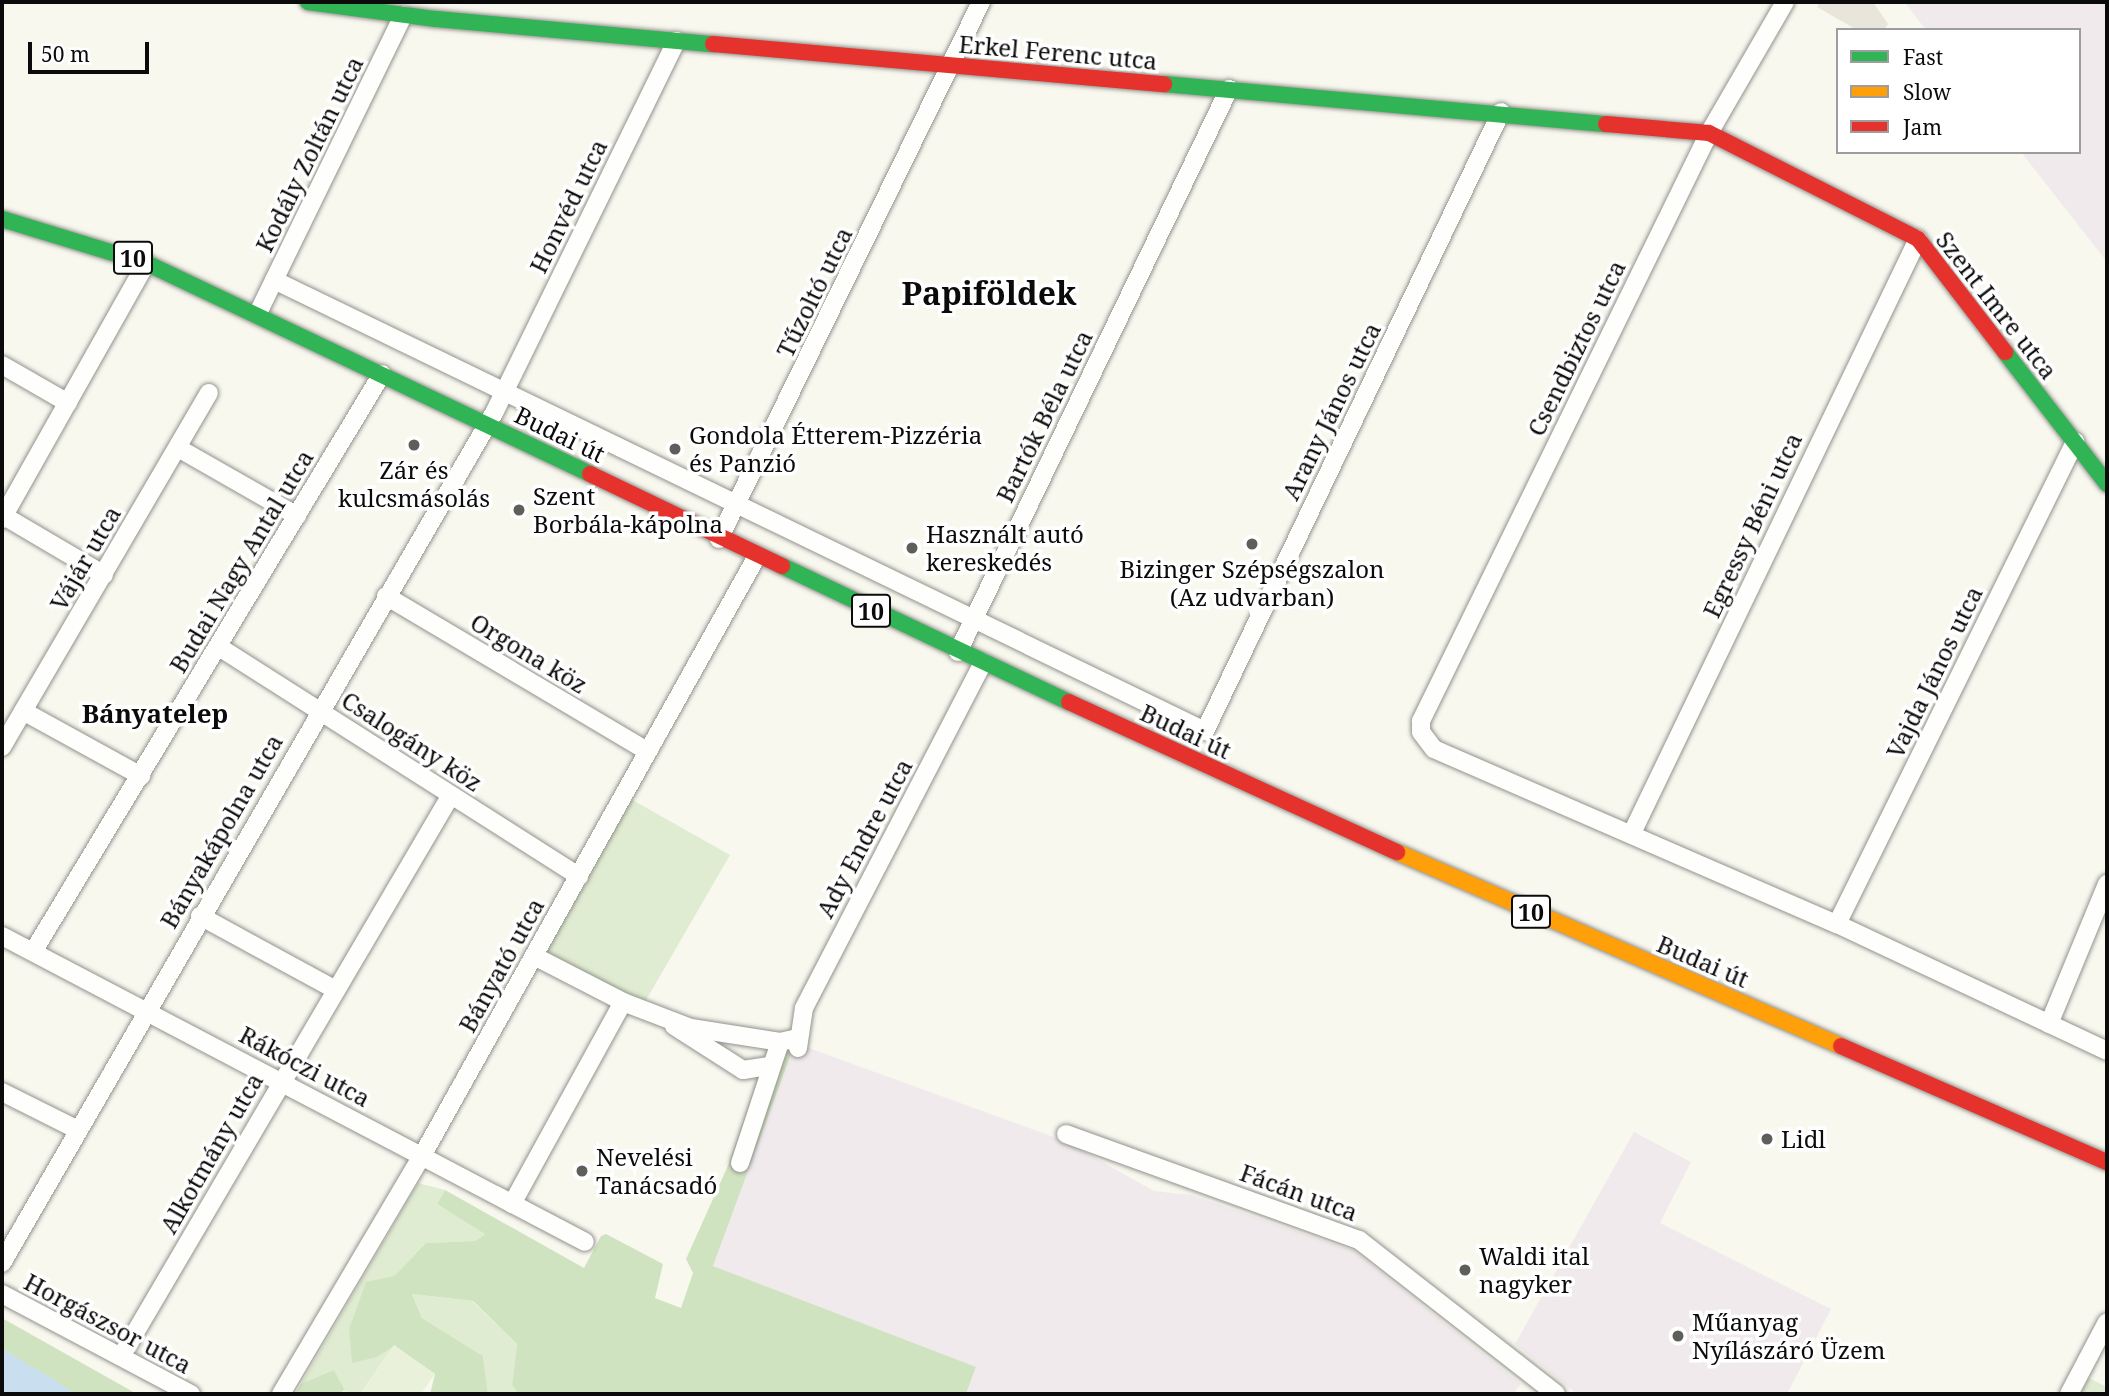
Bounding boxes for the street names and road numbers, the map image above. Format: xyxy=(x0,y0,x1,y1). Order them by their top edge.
street label: Erkel Ferenc utca xyxy=(958,29,1158,75)
street label: Kodály Zoltán utca xyxy=(249,52,369,256)
street label: Honvéd utca xyxy=(523,134,613,278)
street label: Tűzoltó utca xyxy=(770,222,858,362)
street label: Szent Imre utca xyxy=(1930,226,2064,384)
road number: 10 xyxy=(112,238,154,278)
street label: Csendbiztos utca xyxy=(1521,256,1631,440)
street label: Arany János utca xyxy=(1276,318,1386,504)
street label: Bartók Béla utca xyxy=(990,325,1098,507)
street label: Budai út xyxy=(510,400,610,468)
street label: Egressy Béni utca xyxy=(1697,428,1807,622)
street label: Budai Nagy Antal utca xyxy=(163,444,319,678)
street label: Vájár utca xyxy=(44,501,126,615)
street label: Vajda János utca xyxy=(1880,581,1988,763)
road number: 10 xyxy=(850,592,892,631)
street label: Orgona köz xyxy=(466,607,592,699)
street label: Csalogány köz xyxy=(337,685,487,797)
street label: Budai út xyxy=(1136,697,1236,765)
street label: Bányakápolna utca xyxy=(154,729,288,933)
street label: Ady Endre utca xyxy=(810,754,918,922)
road number: 10 xyxy=(1510,892,1552,931)
street label: Bányató utca xyxy=(452,893,550,1037)
street label: Budai út xyxy=(1653,929,1753,993)
street label: Rákóczi utca xyxy=(235,1020,375,1112)
street label: Alkotmány utca xyxy=(153,1068,269,1238)
street label: Fácán utca xyxy=(1236,1157,1362,1227)
street label: Horgászsor utca xyxy=(20,1267,196,1379)

